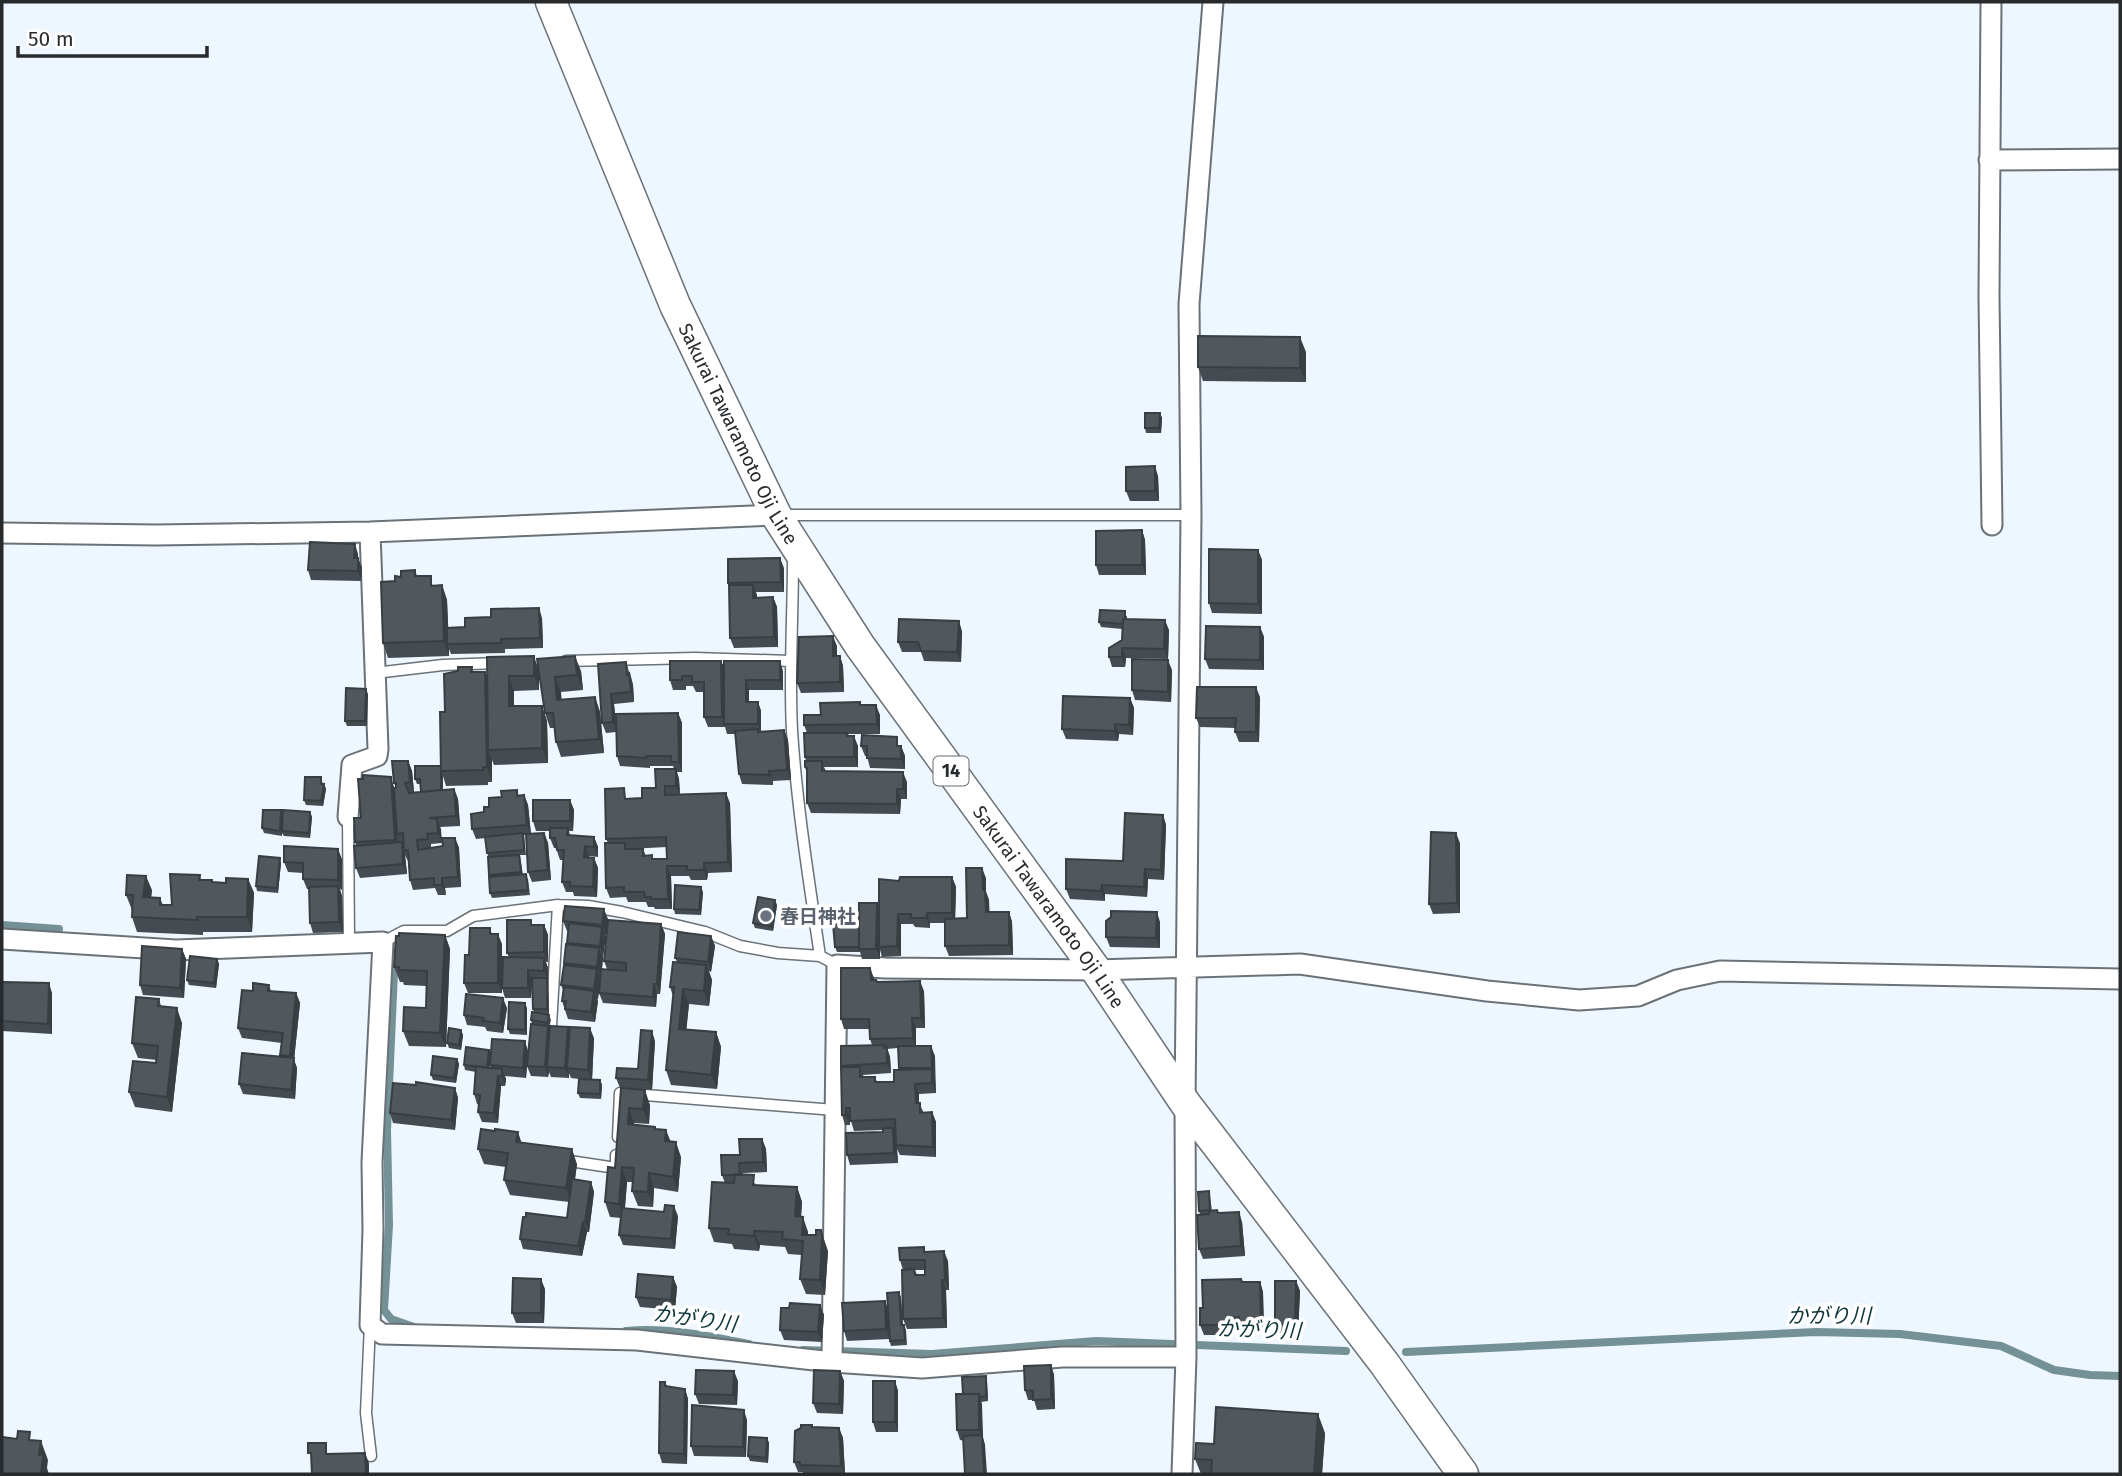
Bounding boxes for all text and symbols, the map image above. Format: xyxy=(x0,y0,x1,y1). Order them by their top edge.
scale bar xyxy=(18,14,206,58)
text: 50 m xyxy=(28,26,74,52)
street label: Sakurai Tawaramoto Oji Line xyxy=(674,319,803,549)
road number: 14 xyxy=(934,756,968,786)
street label: Sakurai Tawaramoto Oji Line xyxy=(968,801,1130,1012)
place label: 春日神社 xyxy=(780,905,856,928)
marker: 春日神社 xyxy=(758,908,774,924)
water label: かがり川 xyxy=(652,1300,740,1338)
water label: かがり川 xyxy=(1787,1303,1873,1329)
water label: かがり川 xyxy=(1217,1316,1303,1345)

